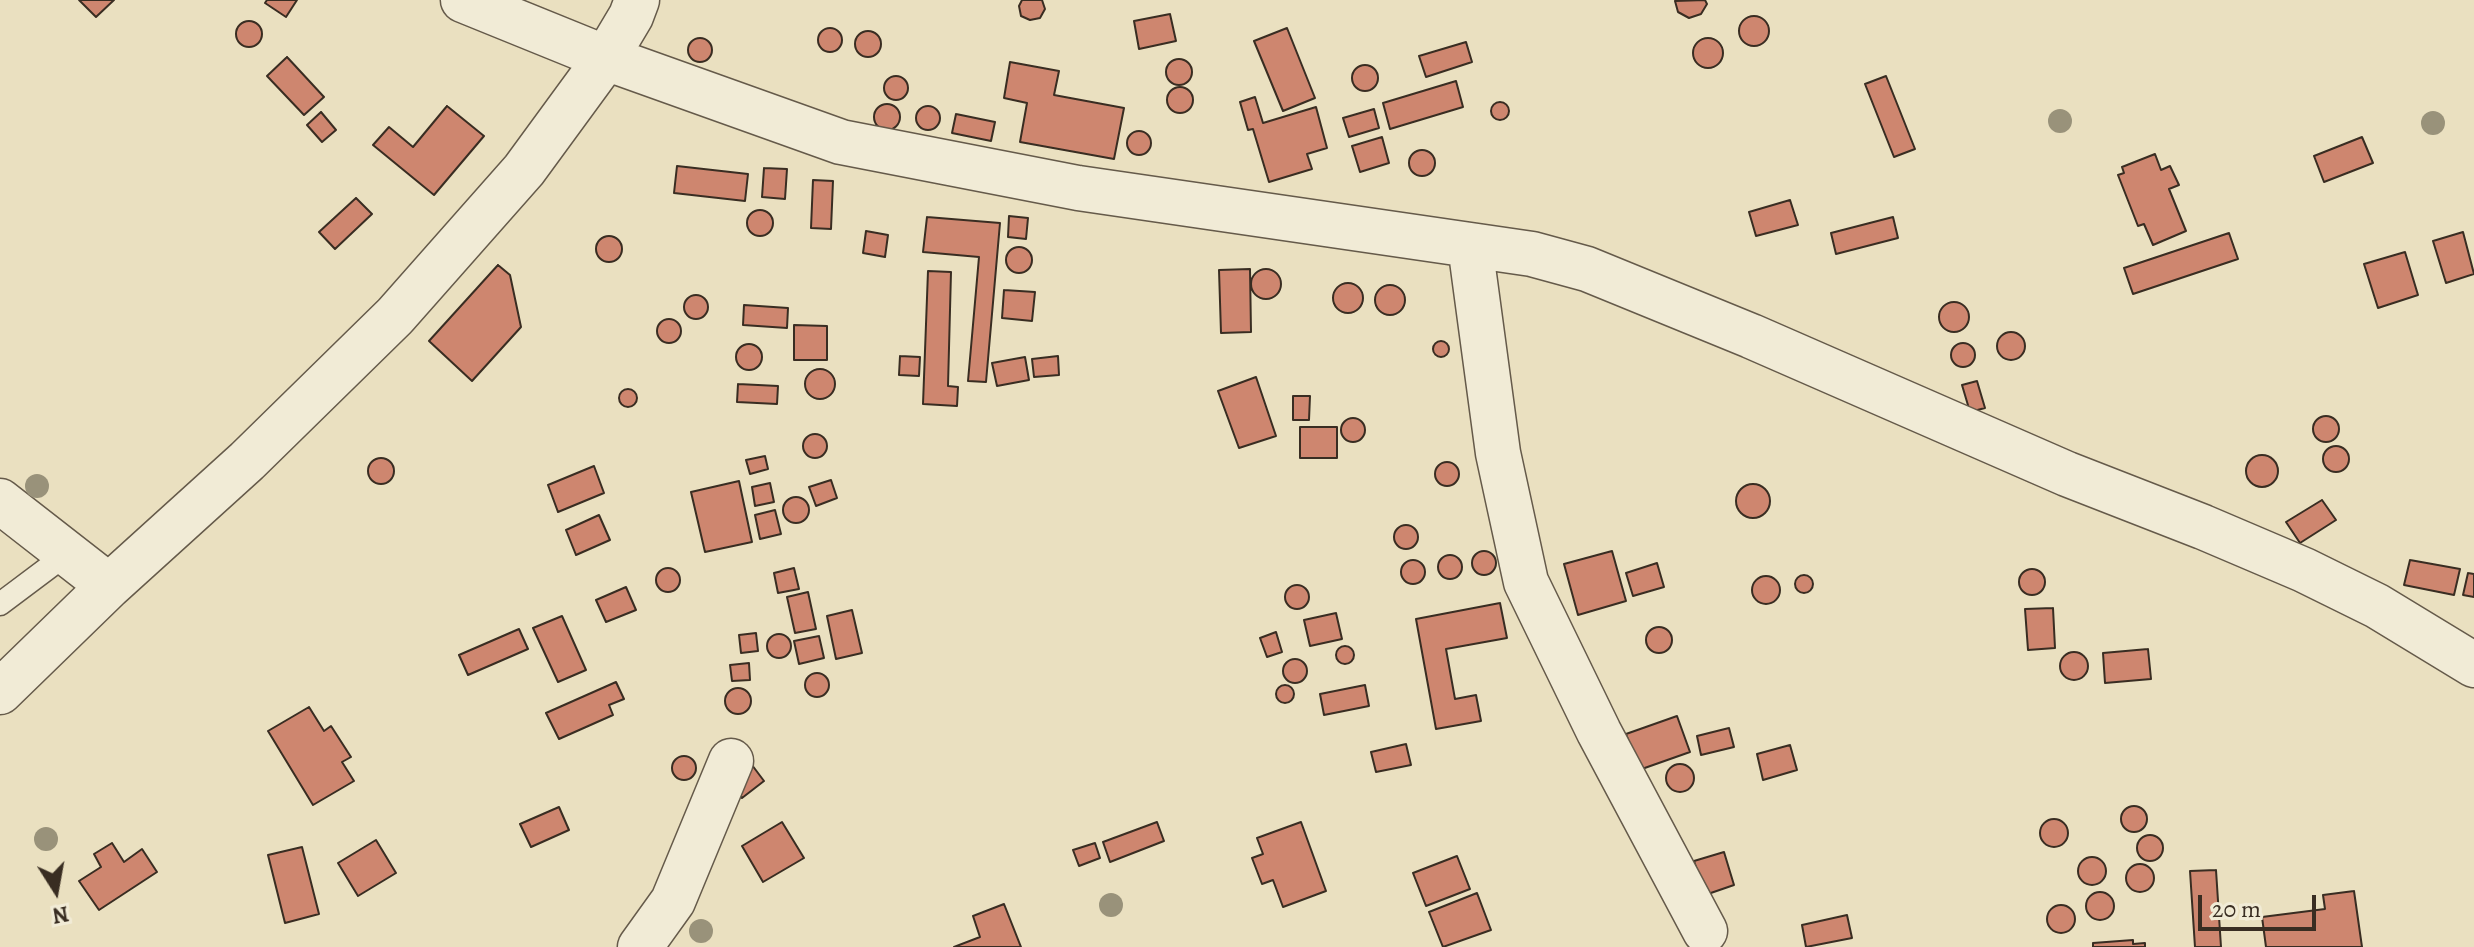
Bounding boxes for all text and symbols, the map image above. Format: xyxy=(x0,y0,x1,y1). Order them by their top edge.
north arrow xyxy=(16,851,96,931)
scale bar xyxy=(2202,879,2320,929)
text: 20 m xyxy=(2212,893,2261,925)
text: N xyxy=(50,898,71,931)

